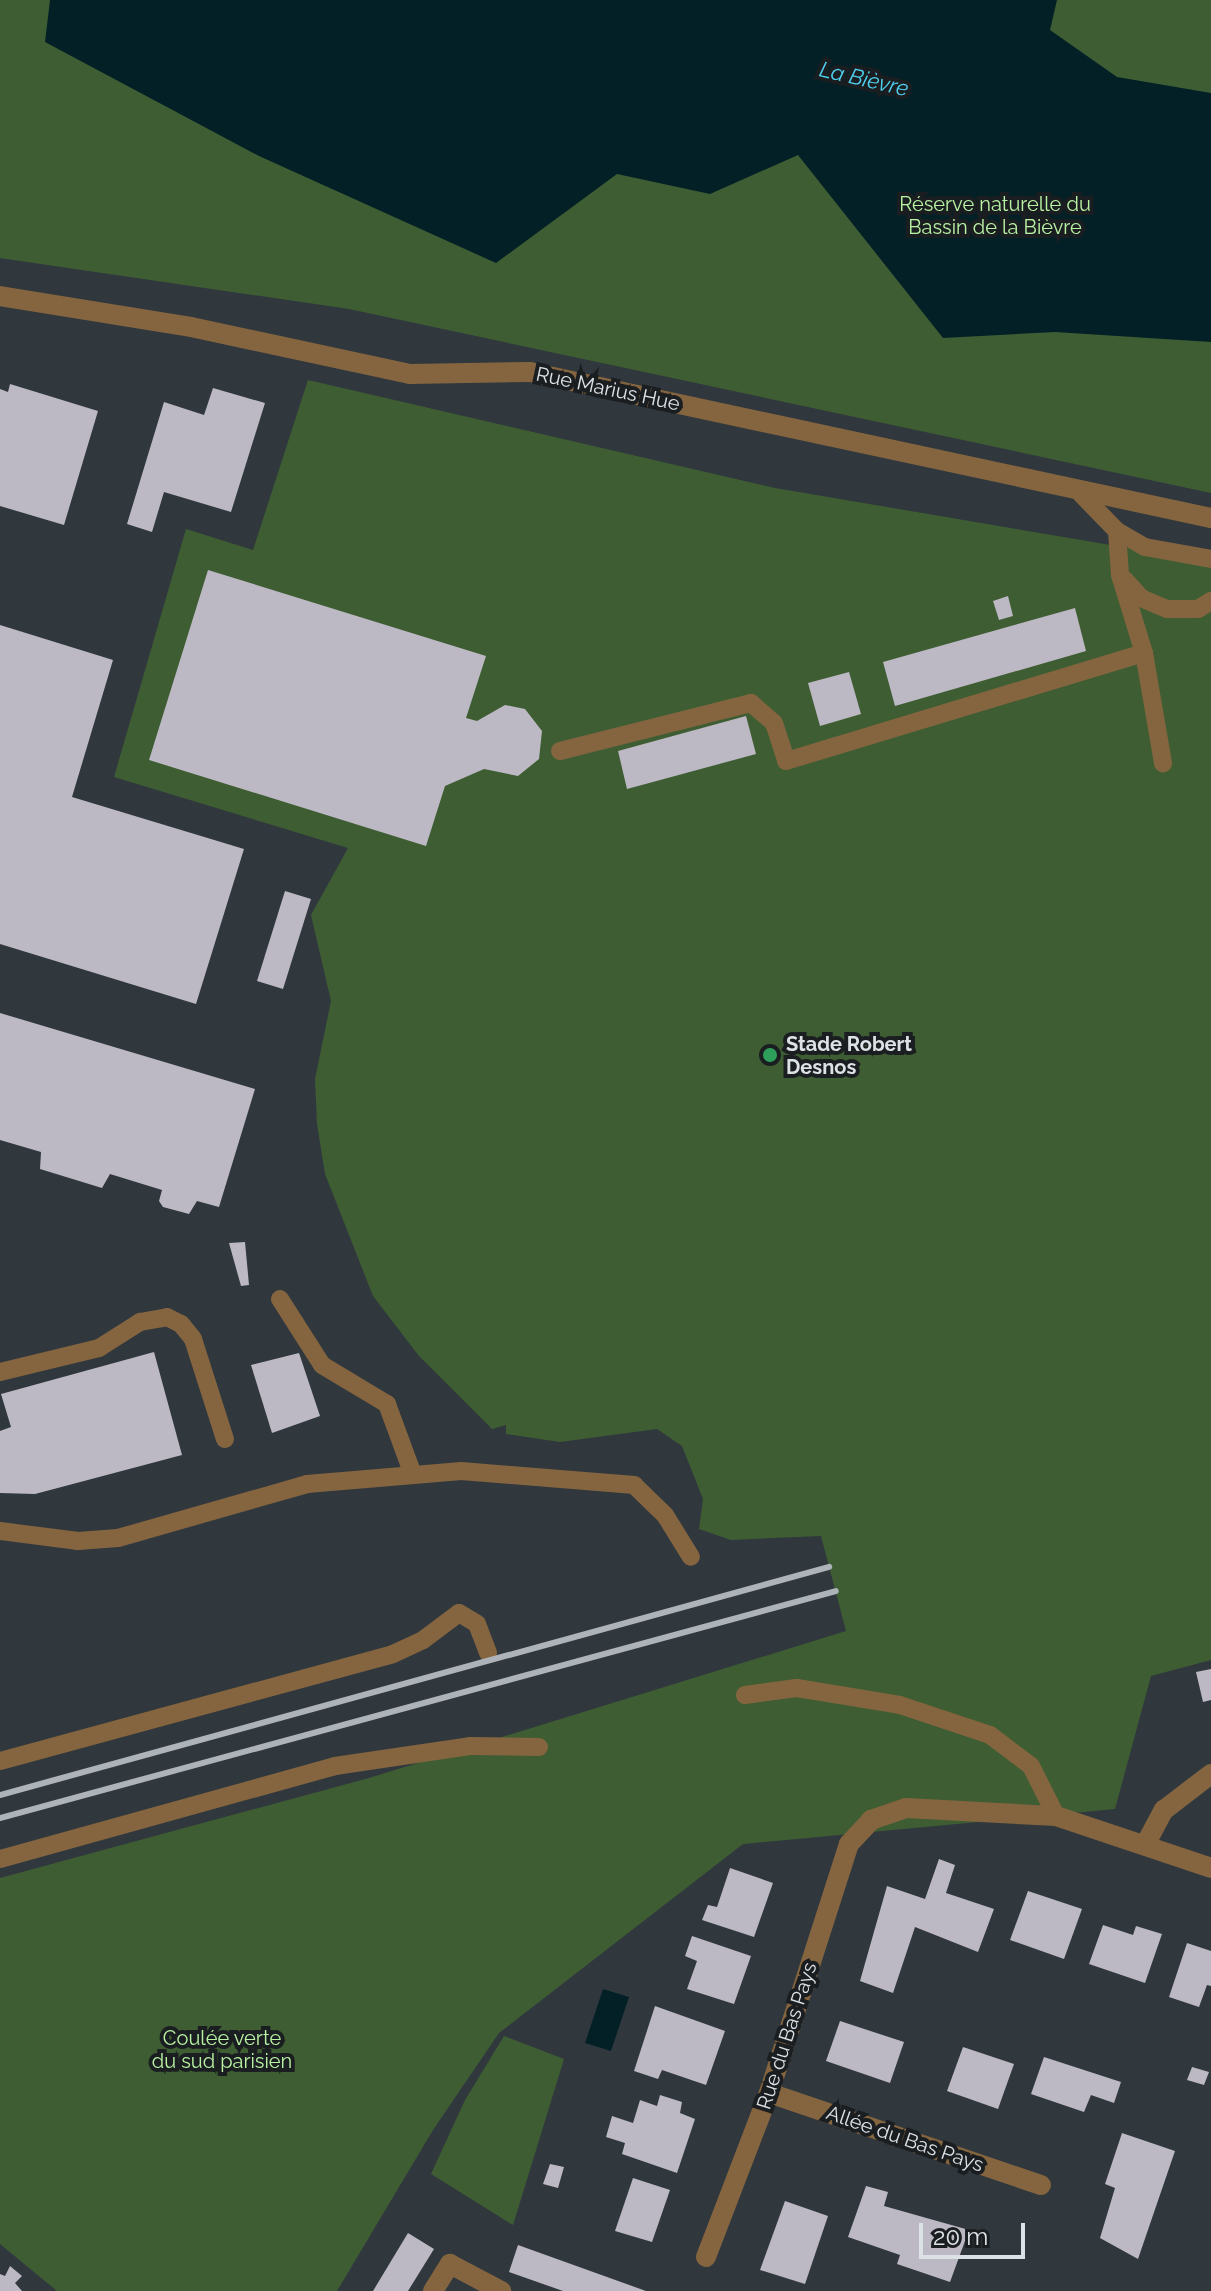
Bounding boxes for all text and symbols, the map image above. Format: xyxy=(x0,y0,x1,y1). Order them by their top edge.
water label: La Bièvre xyxy=(817,56,911,102)
park label: Réserve naturelle du Bassin de la Bièvre xyxy=(899,193,1091,240)
street label: Rue Marius Hue xyxy=(534,362,682,416)
place label: Stade Robert Desnos xyxy=(786,1032,912,1079)
marker: Stade Robert Desnos xyxy=(761,1046,779,1064)
street label: Rue du Bas Pays xyxy=(752,1959,822,2113)
park label: Coulée verte du sud parisien xyxy=(152,2026,292,2073)
street label: Allée du Bas Pays xyxy=(823,2101,987,2177)
scale bar xyxy=(923,2207,1029,2257)
text: 20 m xyxy=(933,2222,988,2251)

